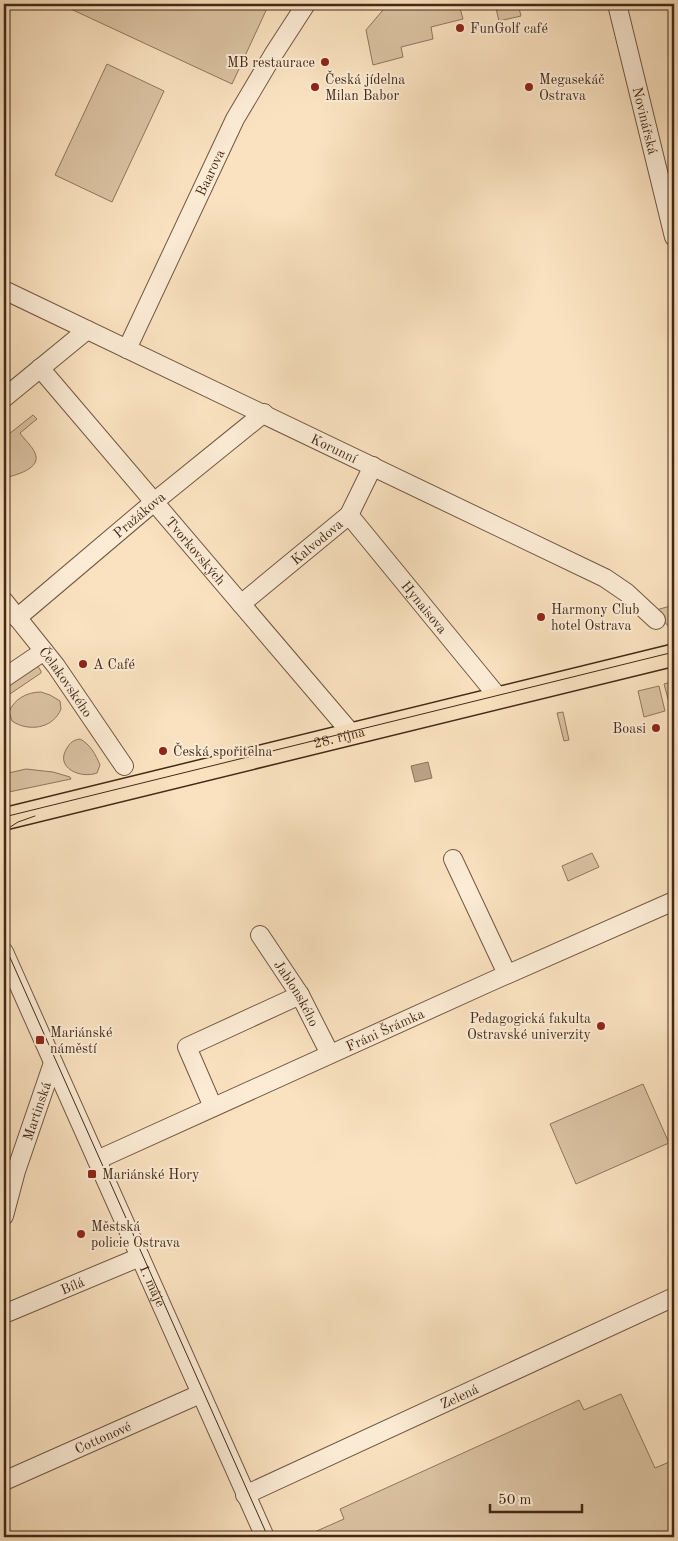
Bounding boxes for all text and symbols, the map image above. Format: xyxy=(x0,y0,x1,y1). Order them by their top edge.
marker: FunGolf café xyxy=(454,22,466,34)
place label: FunGolf café xyxy=(470,22,548,36)
place label: MB restaurace xyxy=(227,56,315,70)
marker: MB restaurace xyxy=(319,56,331,68)
place label: Česká jídelna Milan Babor xyxy=(325,70,405,103)
place label: Megasekáč Ostrava xyxy=(539,73,604,103)
marker: Česká jídelna Milan Babor xyxy=(309,81,321,93)
marker: Megasekáč Ostrava xyxy=(523,81,535,93)
street label: Novinářská xyxy=(630,86,660,156)
street label: Baarova xyxy=(194,147,228,198)
street label: Korunní xyxy=(308,432,359,466)
street label: Pražákova xyxy=(111,490,168,541)
street label: Tvorkovských xyxy=(162,515,228,588)
street label: Kalvodova xyxy=(289,517,346,568)
street label: Hynaisova xyxy=(398,579,449,637)
place label: Harmony Club hotel Ostrava xyxy=(551,603,639,633)
marker: Harmony Club hotel Ostrava xyxy=(535,611,547,623)
street label: Čelakovského xyxy=(36,643,95,720)
marker: A Café xyxy=(77,658,89,670)
place label: A Café xyxy=(93,658,135,672)
place label: Boasi xyxy=(613,722,646,736)
marker: Boasi xyxy=(650,722,662,734)
street label: 28. října xyxy=(312,725,367,751)
place label: Česká spořitelna xyxy=(173,742,272,759)
marker: Česká spořitelna xyxy=(157,745,169,757)
street label: Jablonského xyxy=(271,958,321,1029)
street label: Fráni Šrámka xyxy=(344,1007,427,1054)
place label: Pedagogická fakulta Ostravské univerzity xyxy=(467,1012,592,1042)
marker: Pedagogická fakulta Ostravské univerzity xyxy=(595,1020,607,1032)
place label: Mariánské náměstí xyxy=(50,1026,112,1056)
marker: Mariánské náměstí xyxy=(34,1034,46,1046)
street label: Martinská xyxy=(21,1080,54,1142)
marker: Mariánské Hory xyxy=(86,1168,98,1180)
place label: Mariánské Hory xyxy=(102,1168,200,1182)
place label: Městská policie Ostrava xyxy=(91,1220,180,1250)
marker: Městská policie Ostrava xyxy=(75,1228,87,1240)
street label: 1. máje xyxy=(136,1262,167,1309)
street label: Bílá xyxy=(59,1275,87,1297)
street label: Zelená xyxy=(438,1382,481,1412)
street label: Cottonové xyxy=(73,1419,133,1457)
scale bar xyxy=(490,1481,583,1513)
text: 50 m xyxy=(498,1493,532,1508)

